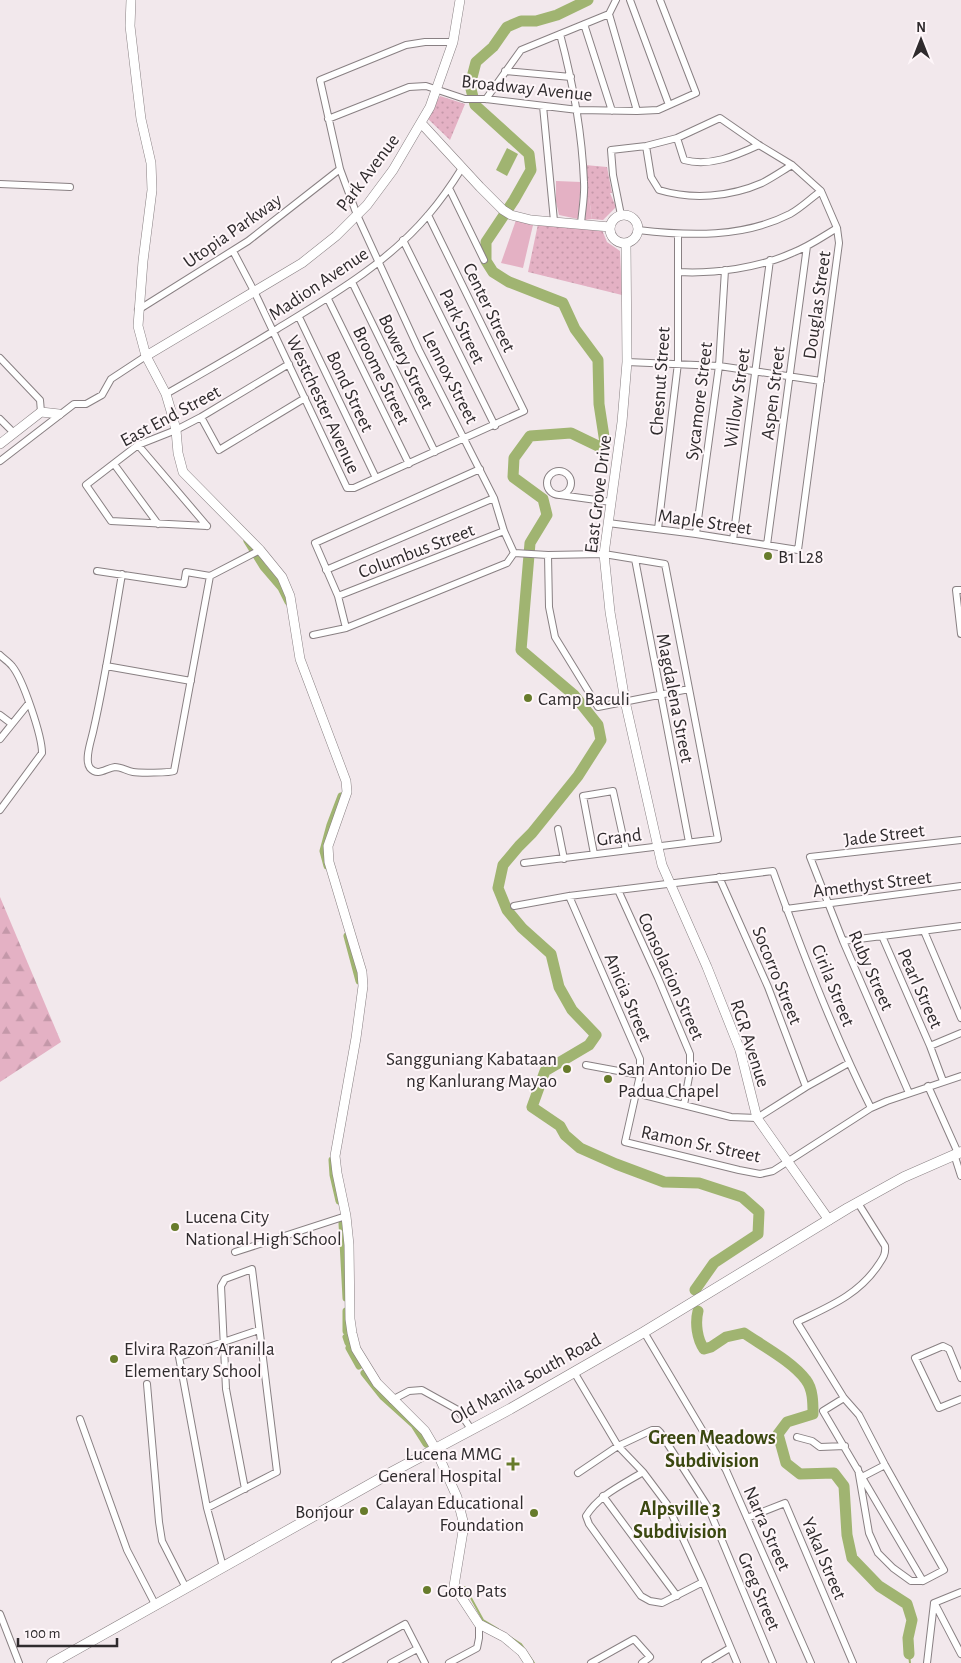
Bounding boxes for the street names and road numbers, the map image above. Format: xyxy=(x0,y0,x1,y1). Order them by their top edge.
street label: Broadway Avenue xyxy=(460,72,593,105)
street label: Park Avenue xyxy=(333,131,403,215)
street label: Utopia Parkway xyxy=(180,190,285,272)
street label: Madion Avenue xyxy=(266,244,372,324)
street label: Douglas Street xyxy=(800,250,834,360)
street label: Center Street xyxy=(459,260,518,355)
street label: Park Street xyxy=(435,286,488,367)
street label: Bowery Street xyxy=(375,311,437,412)
street label: Broome Street xyxy=(349,324,413,428)
street label: Chesnut Street xyxy=(647,326,674,436)
street label: Lennox Street xyxy=(418,328,481,427)
street label: Westchester Avenue xyxy=(282,333,363,477)
street label: Sycamore Street xyxy=(683,341,716,462)
street label: Aspen Street xyxy=(758,345,789,441)
street label: Willow Street xyxy=(721,347,754,449)
street label: Bond Street xyxy=(323,348,377,435)
street label: East End Street xyxy=(118,382,224,451)
street label: East Grove Drive xyxy=(582,434,615,554)
street label: Maple Street xyxy=(657,506,753,538)
street label: Columbus Street xyxy=(356,521,477,582)
street label: Magdalena Street xyxy=(653,632,696,765)
street label: Jade Street xyxy=(843,821,925,850)
street label: Grand xyxy=(596,825,643,850)
street label: Amethyst Street xyxy=(812,868,933,901)
street label: Consolacion Street xyxy=(634,910,707,1043)
street label: Socorro Street xyxy=(748,924,805,1027)
street label: Ruby Street xyxy=(845,928,897,1013)
street label: Cirila Street xyxy=(808,942,858,1029)
street label: Pearl Street xyxy=(894,946,946,1031)
street label: Anicia Street xyxy=(601,951,655,1044)
street label: RGR Avenue xyxy=(727,997,773,1090)
street label: Ramon Sr. Street xyxy=(639,1123,762,1166)
street label: Old Manila South Road xyxy=(447,1330,604,1428)
street label: Narra Street xyxy=(740,1484,794,1574)
street label: Yakal Street xyxy=(798,1515,849,1602)
street label: Greg Street xyxy=(734,1550,784,1633)

